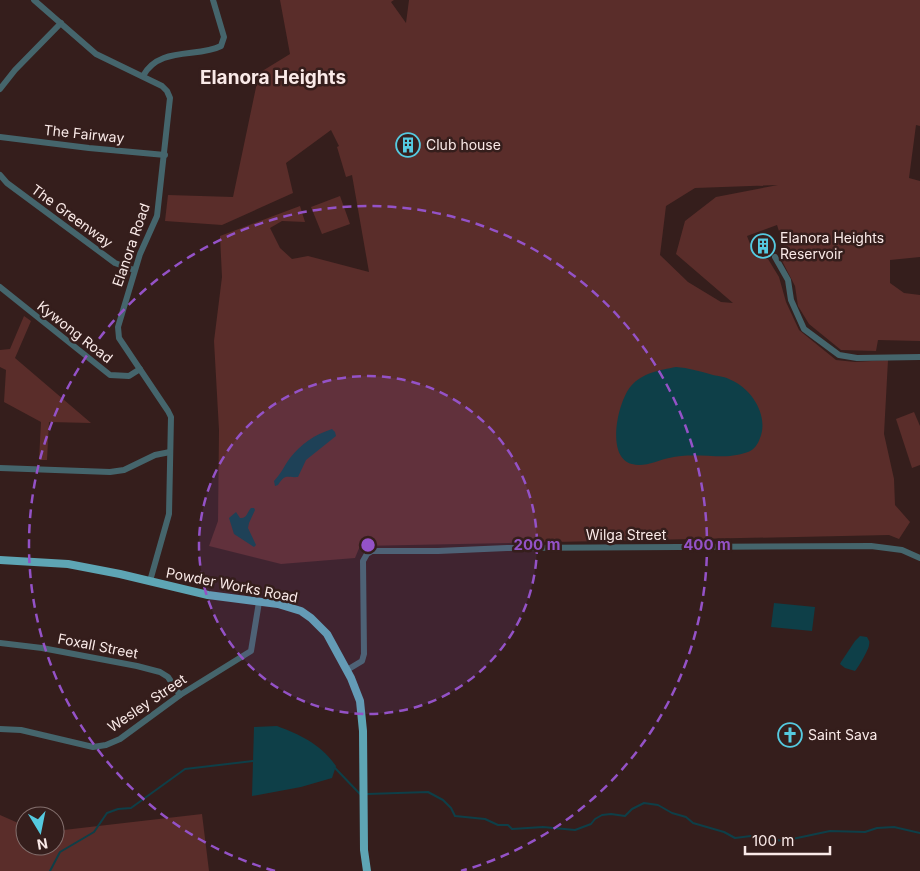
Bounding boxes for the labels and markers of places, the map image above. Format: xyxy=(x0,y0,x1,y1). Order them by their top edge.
building icon: Club house xyxy=(395,132,421,158)
place label: Club house xyxy=(426,136,501,153)
place label: Elanora Heights Reservoir xyxy=(780,229,884,262)
building icon: Elanora Heights Reservoir xyxy=(750,233,776,259)
centre of rings xyxy=(359,536,377,554)
church icon: Saint Sava xyxy=(777,722,803,748)
place label: Saint Sava xyxy=(808,726,877,743)

